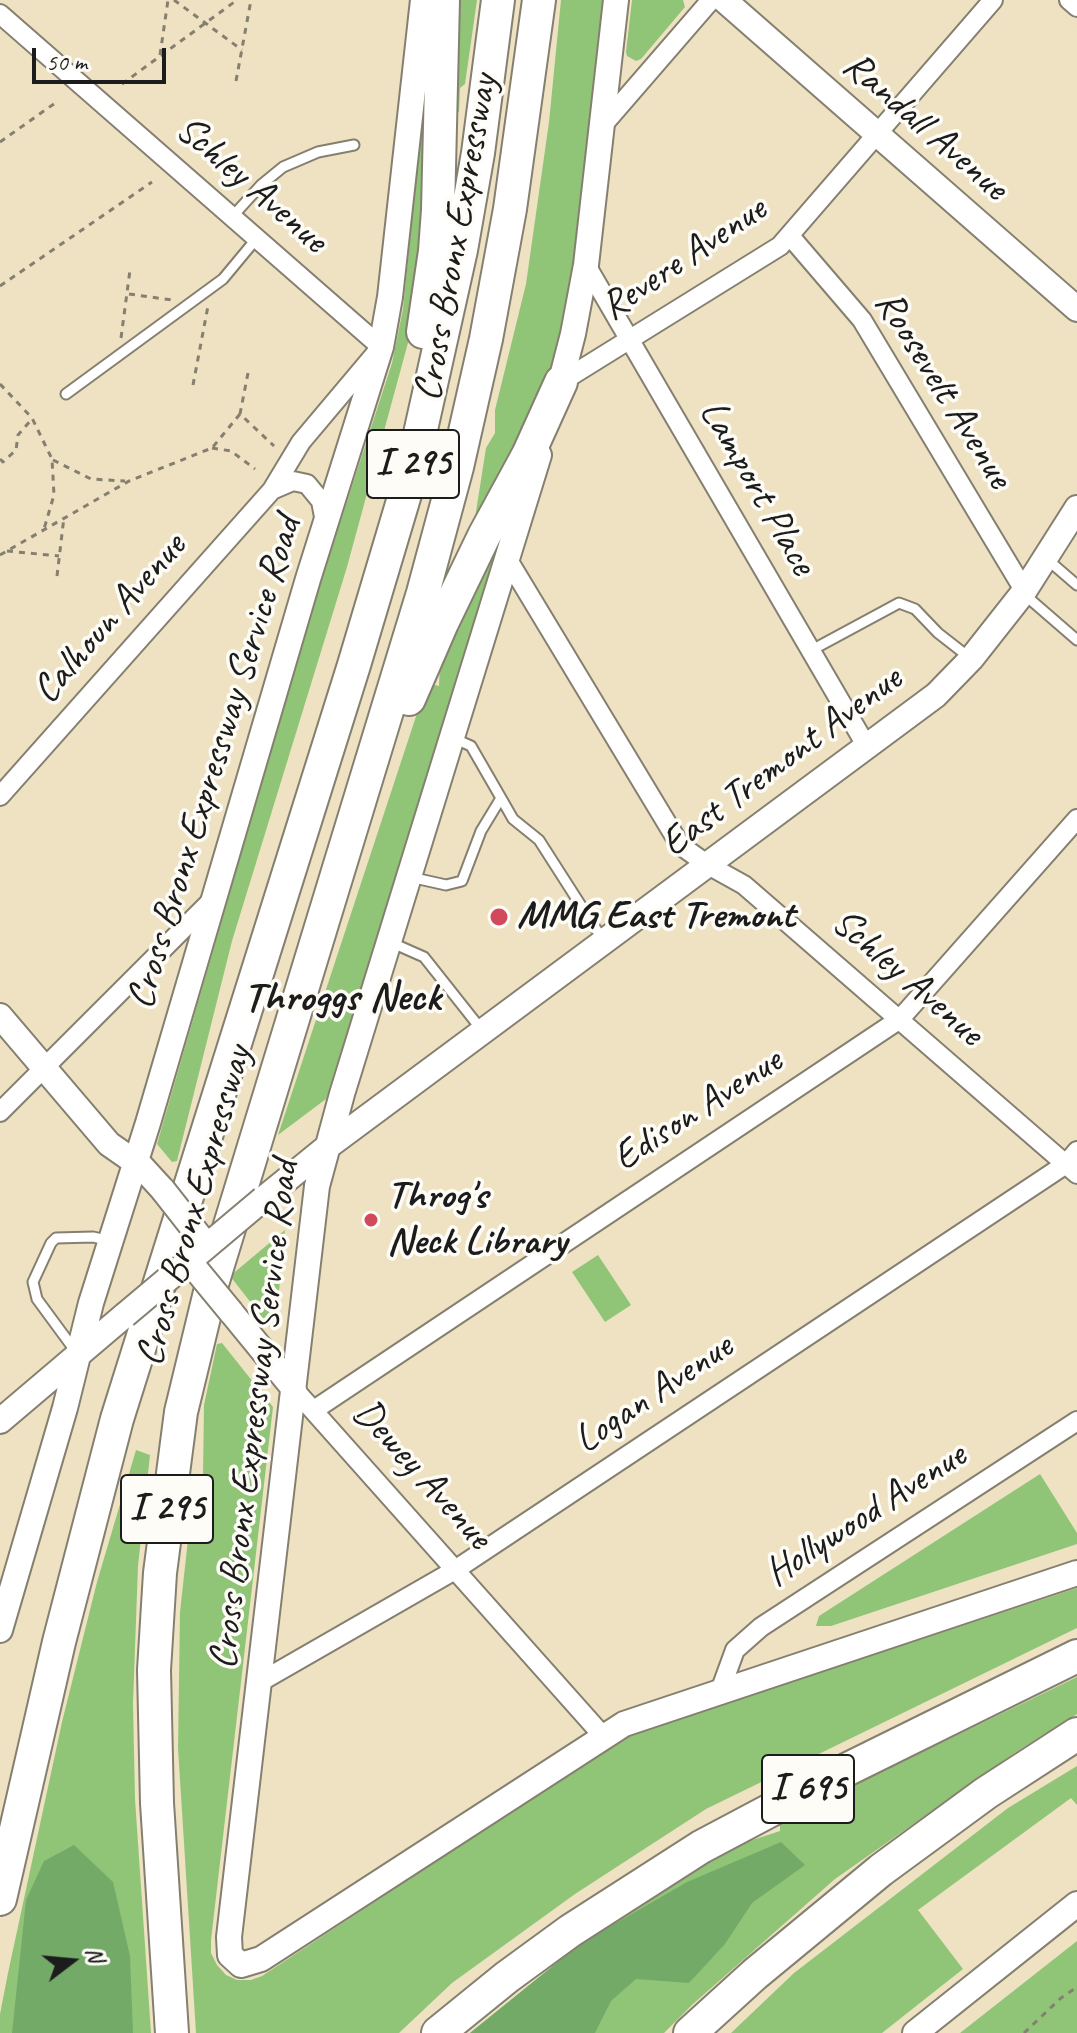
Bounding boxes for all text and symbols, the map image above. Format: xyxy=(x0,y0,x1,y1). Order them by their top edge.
scale bar xyxy=(36,32,170,82)
street label: Randall Avenue xyxy=(832,42,1018,212)
text: 50 m xyxy=(46,47,87,77)
street label: Cross Bronx Expressway xyxy=(405,71,509,405)
street label: Schley Avenue xyxy=(165,106,337,264)
street label: Revere Avenue xyxy=(592,186,776,332)
street label: Roosevelt Avenue xyxy=(863,282,1023,498)
street label: Lamport Place xyxy=(688,392,826,584)
road number: I 295 xyxy=(367,430,459,498)
street label: Cross Bronx Expressway Service Road xyxy=(117,511,313,1015)
street label: Calhoun Avenue xyxy=(23,524,197,714)
street label: East Tremont Avenue xyxy=(652,656,912,868)
place label: MMG East Tremont xyxy=(517,893,795,941)
street label: Schley Avenue xyxy=(821,899,993,1057)
marker: MMG East Tremont xyxy=(488,906,510,928)
district label: Throggs Neck xyxy=(243,974,441,1024)
street label: Edison Avenue xyxy=(605,1038,791,1182)
street label: Cross Bronx Expressway xyxy=(126,1041,264,1371)
street label: Cross Bronx Expressway Service Road xyxy=(200,1158,310,1672)
place label: Throg's Neck Library xyxy=(387,1173,567,1267)
marker: Throg's Neck Library xyxy=(362,1211,380,1229)
street label: Logan Avenue xyxy=(566,1323,742,1465)
street label: Dewey Avenue xyxy=(342,1390,502,1560)
street label: Hollywood Avenue xyxy=(756,1432,976,1598)
road number: I 295 xyxy=(121,1475,213,1543)
road number: I 695 xyxy=(762,1755,854,1823)
north arrow xyxy=(32,1921,112,2001)
text: N xyxy=(80,1944,110,1965)

